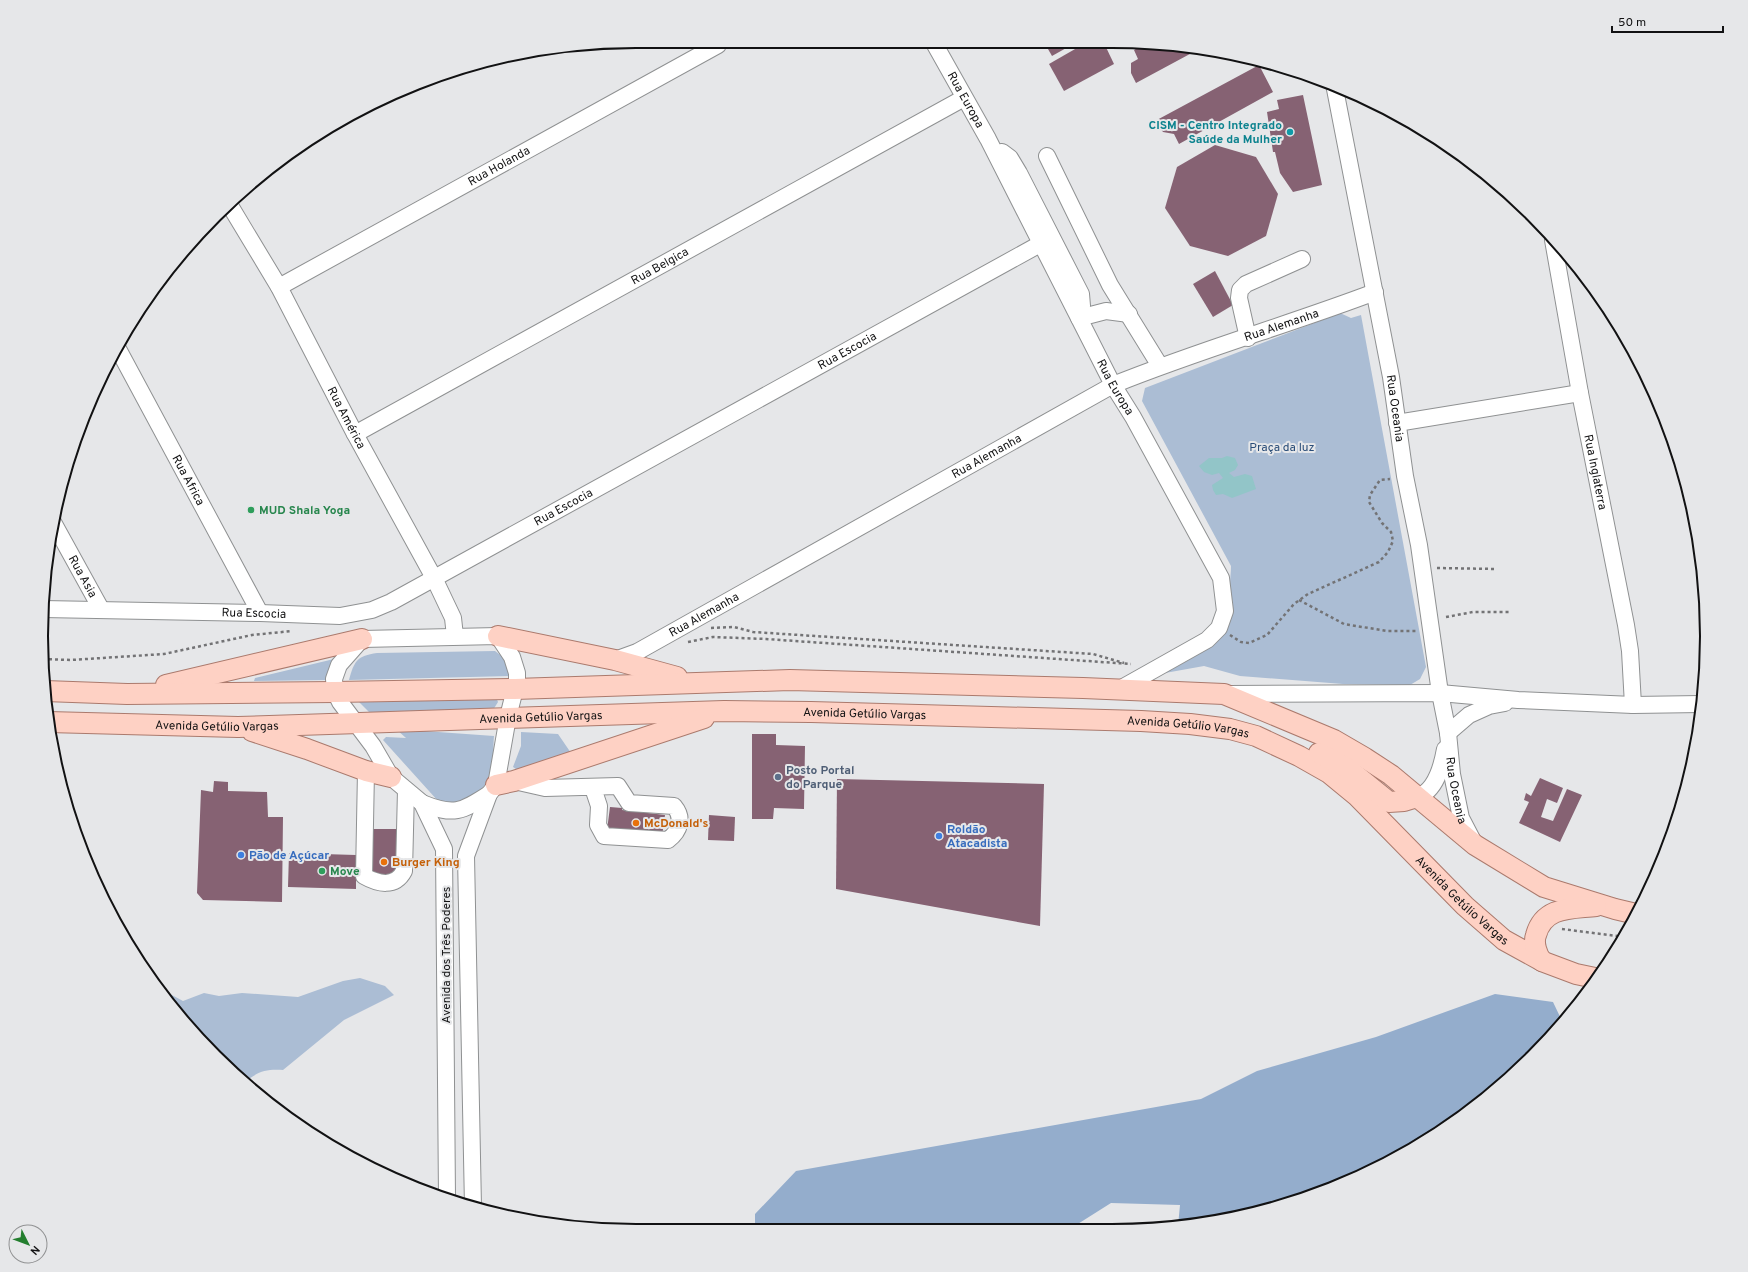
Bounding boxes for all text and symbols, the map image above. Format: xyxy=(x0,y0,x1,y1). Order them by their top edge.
scale bar xyxy=(1612,8,1723,34)
text: 50 m xyxy=(1618,15,1646,31)
street label: Rua Europa xyxy=(943,69,987,131)
place label: CISM - Centro Integrado Saúde da Mulher xyxy=(1149,118,1282,148)
marker: CISM - Centro Integrado Saúde da Mulher xyxy=(1285,127,1295,137)
street label: Rua Holanda xyxy=(465,143,533,190)
street label: Rua Belgica xyxy=(629,244,692,289)
street label: Rua Alemanha xyxy=(1242,306,1321,346)
street label: Rua Escocia xyxy=(815,329,880,374)
street label: Rua Europa xyxy=(1092,357,1137,419)
street label: Rua Oceania xyxy=(1382,374,1407,443)
street label: Rua América xyxy=(323,384,369,452)
street label: Rua Alemanha xyxy=(949,431,1025,483)
street label: Rua Inglaterra xyxy=(1579,433,1610,511)
park label: Praça da luz xyxy=(1249,440,1315,456)
street label: Rua Africa xyxy=(167,452,208,509)
street label: Rua Escocia xyxy=(532,485,596,530)
place label: MUD Shala Yoga xyxy=(259,503,350,519)
marker: MUD Shala Yoga xyxy=(246,505,256,515)
street label: Rua Asia xyxy=(64,553,100,601)
street label: Rua Alemanha xyxy=(666,589,742,641)
street label: Rua Escocia xyxy=(221,605,287,623)
street label: Avenida Getúlio Vargas xyxy=(803,705,927,724)
street label: Avenida Getúlio Vargas xyxy=(479,708,603,728)
street label: Avenida Getúlio Vargas xyxy=(1127,714,1251,743)
street label: Avenida Getúlio Vargas xyxy=(155,718,279,736)
street label: Rua Oceania xyxy=(1441,756,1470,827)
place label: Posto Portal do Parque xyxy=(786,763,854,793)
marker: Posto Portal do Parque xyxy=(773,772,783,782)
place label: McDonald's xyxy=(644,816,708,832)
marker: McDonald's xyxy=(631,818,641,828)
place label: Roldão Atacadista xyxy=(947,822,1007,852)
marker: Roldão Atacadista xyxy=(934,831,944,841)
place label: Pão de Açúcar xyxy=(249,848,329,864)
marker: Pão de Açúcar xyxy=(236,850,246,860)
street label: Avenida Getúlio Vargas xyxy=(1411,853,1511,950)
place label: Burger King xyxy=(392,855,460,871)
marker: Burger King xyxy=(379,857,389,867)
place label: Move xyxy=(330,864,360,880)
marker: Move xyxy=(317,866,327,876)
street label: Avenida dos Três Poderes xyxy=(439,887,455,1023)
north arrow xyxy=(8,1224,48,1264)
text: N xyxy=(27,1242,43,1258)

